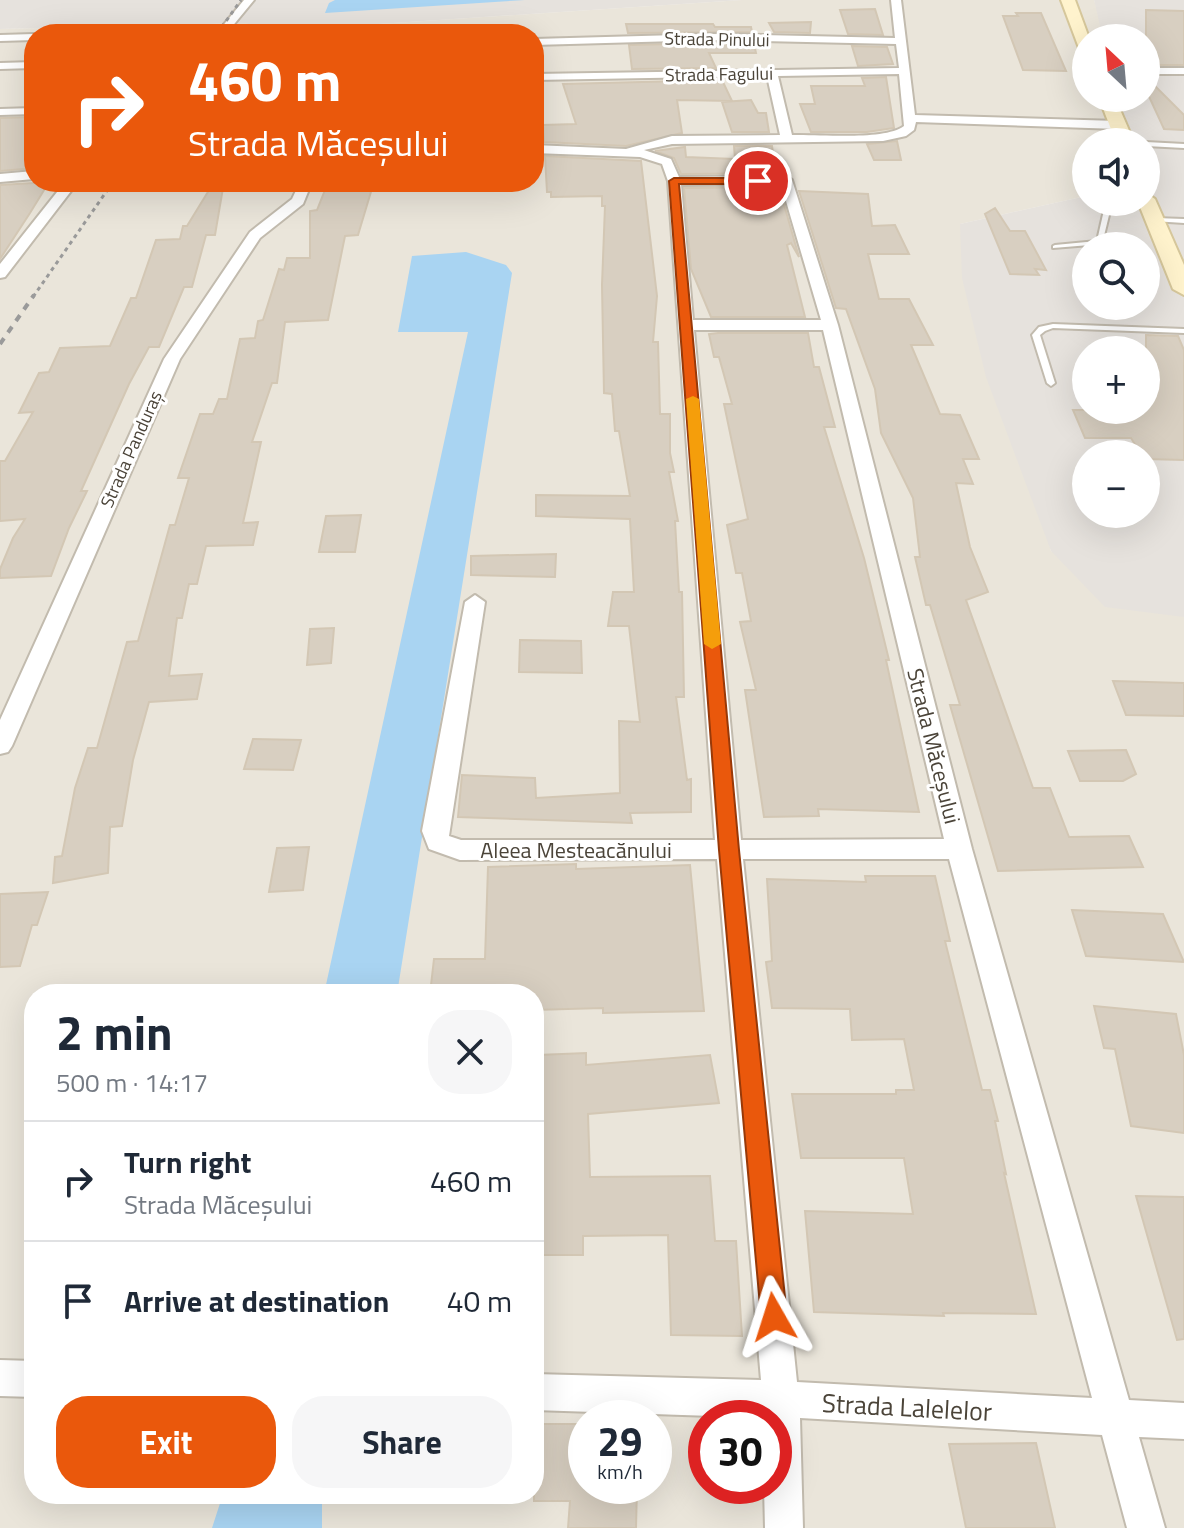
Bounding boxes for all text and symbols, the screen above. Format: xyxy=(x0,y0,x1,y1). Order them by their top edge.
north arrow xyxy=(1072,24,1160,112)
map controls xyxy=(1072,24,1160,528)
street label: Strada Pinului xyxy=(664,25,770,53)
text: 460 m xyxy=(188,38,341,123)
icon: right xyxy=(56,56,160,160)
street label: Strada Fagului xyxy=(665,60,773,88)
text: Strada Măceșului xyxy=(188,115,449,170)
button: sound xyxy=(1072,128,1160,216)
pin xyxy=(724,147,792,215)
icon: arrive xyxy=(736,159,780,203)
button: search xyxy=(1072,232,1160,320)
button: + xyxy=(1072,336,1160,424)
street label: Strada Panduraș xyxy=(93,386,169,512)
button: − xyxy=(1072,440,1160,528)
street label: Strada Măceșului xyxy=(898,665,970,827)
street label: Aleea Mesteacănului xyxy=(480,833,672,867)
text: 2 min xyxy=(56,996,173,1069)
button: close xyxy=(428,1010,512,1094)
text: 500 m · 14:17 xyxy=(56,1063,208,1102)
text: Turn right xyxy=(124,1139,252,1185)
text: 460 m xyxy=(430,1158,512,1204)
icon: right xyxy=(56,1159,100,1203)
text: Strada Măceșului xyxy=(124,1185,312,1224)
position arrow xyxy=(732,1275,816,1359)
text: Arrive at destination xyxy=(124,1278,389,1324)
text: 40 m xyxy=(447,1278,512,1324)
icon: arrive xyxy=(56,1279,100,1323)
street label: Strada Lalelelor xyxy=(821,1383,993,1431)
button: Exit xyxy=(56,1396,276,1488)
button: Share xyxy=(292,1396,512,1488)
speed limit sign: 30 xyxy=(688,1400,792,1504)
text: 29 xyxy=(598,1411,642,1472)
text: km/h xyxy=(597,1456,643,1487)

